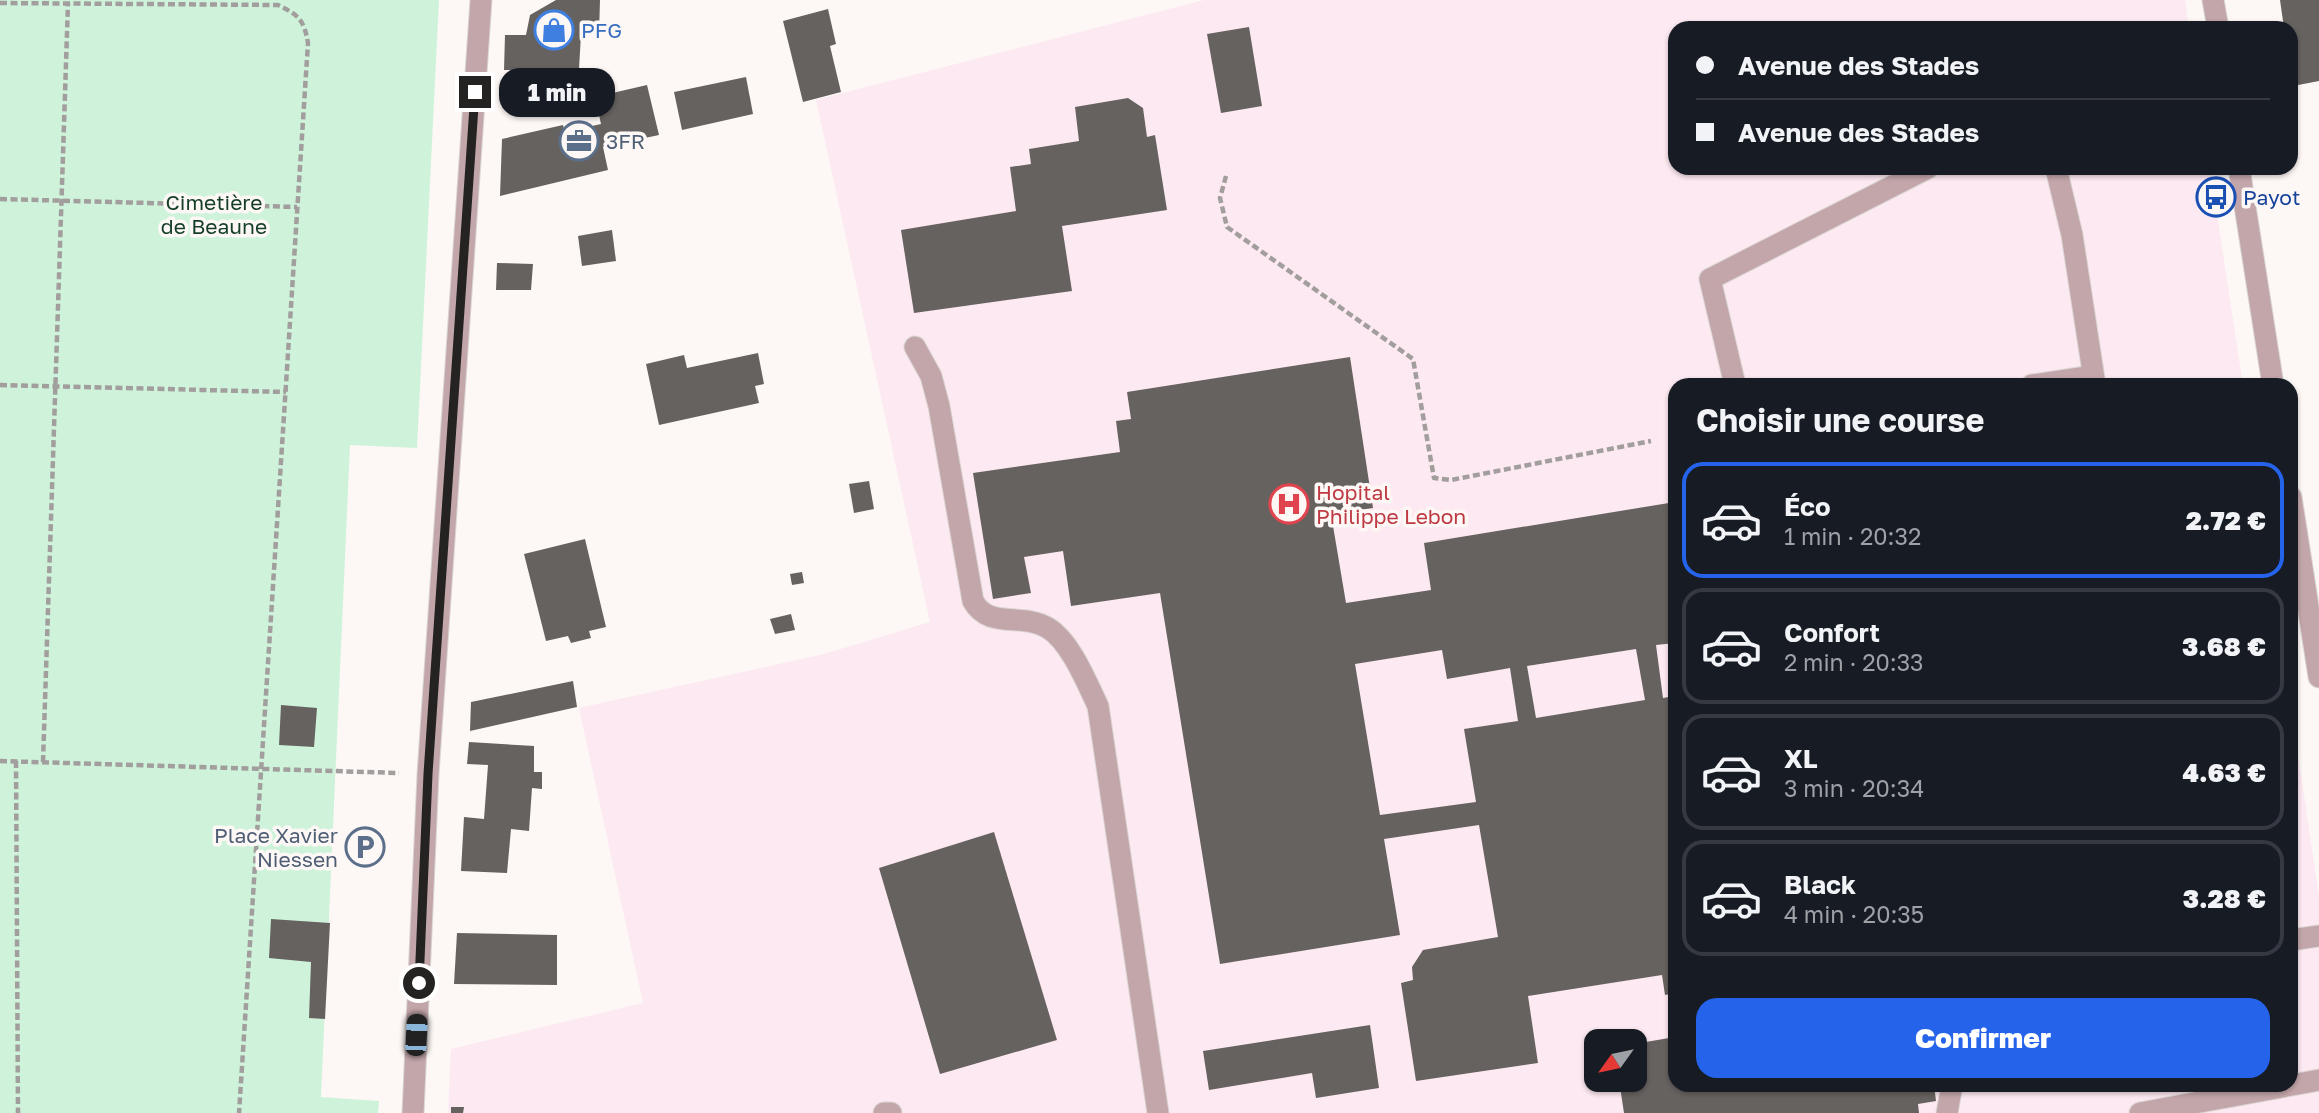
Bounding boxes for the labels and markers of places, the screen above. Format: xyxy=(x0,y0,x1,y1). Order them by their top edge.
shop icon: PFG xyxy=(533,9,575,51)
place label: PFG xyxy=(581,17,622,43)
office icon: 3FR xyxy=(558,120,600,162)
place label: 3FR xyxy=(606,128,645,154)
bus stop icon: Payot xyxy=(2195,176,2237,218)
place label: Payot xyxy=(2243,184,2300,210)
place label: Hopital Philippe Lebon xyxy=(1316,479,1466,529)
hospital icon: Hopital Philippe Lebon xyxy=(1268,483,1310,525)
place label: Place Xavier Niessen xyxy=(214,822,338,872)
parking icon: Place Xavier Niessen xyxy=(344,826,386,868)

